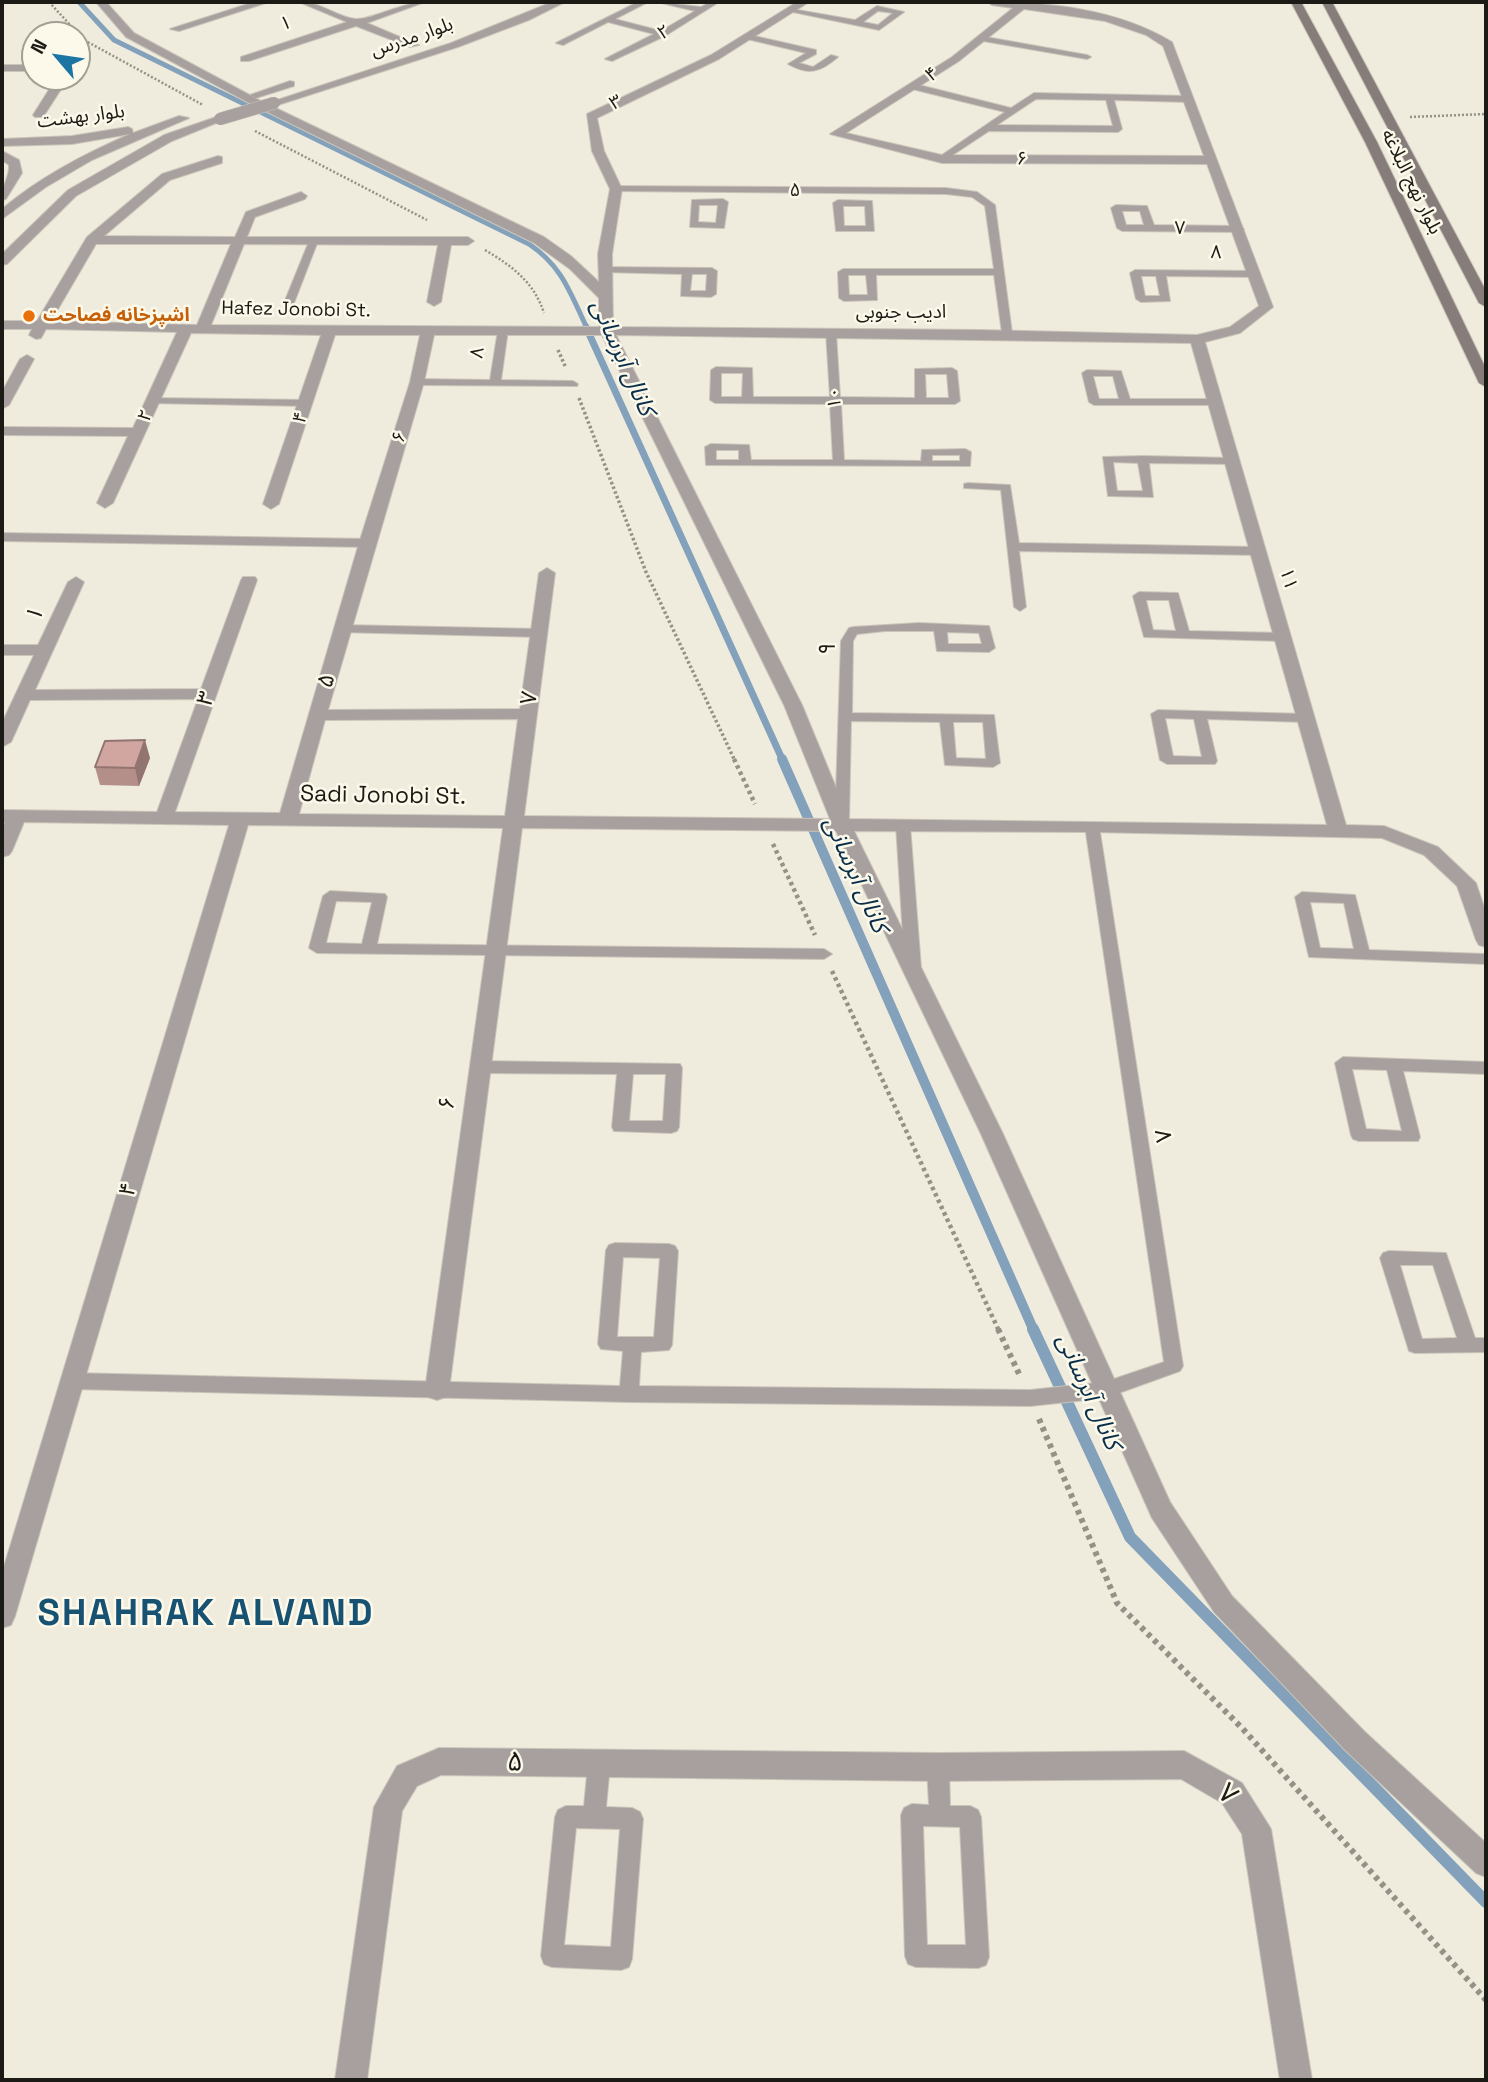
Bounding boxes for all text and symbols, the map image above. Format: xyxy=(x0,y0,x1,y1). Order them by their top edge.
street label: ۱ xyxy=(277,12,295,36)
street label: بلوار مدرس xyxy=(368,13,456,63)
street label: ۲ xyxy=(654,20,674,46)
north arrow xyxy=(21,21,91,91)
text: N xyxy=(25,35,53,58)
street label: ۴ xyxy=(921,63,943,87)
street label: ۳ xyxy=(606,90,626,116)
street label: بلوار بهشت xyxy=(36,100,126,134)
street label: بلوار نهج البلاغه xyxy=(1376,126,1446,238)
street label: ۶ xyxy=(1017,149,1027,171)
street label: ۵ xyxy=(790,180,800,202)
street label: ۷ xyxy=(1175,218,1185,240)
street label: ۸ xyxy=(1210,242,1222,264)
water label: کانال آبرسانی xyxy=(584,296,660,420)
street label: Hafez Jonobi St. xyxy=(221,297,371,323)
street label: ادیب جنوبی xyxy=(856,302,946,324)
place label: اشپزخانه فصاحت xyxy=(43,305,190,327)
marker: اشپزخانه فصاحت xyxy=(21,308,37,324)
street label: ۸ xyxy=(466,346,490,360)
street label: ۱۰ xyxy=(823,387,847,409)
street label: ۲ xyxy=(133,406,159,426)
street label: ۴ xyxy=(288,409,314,427)
street label: ۶ xyxy=(388,428,412,446)
street label: ۱۱ xyxy=(1274,565,1302,593)
street label: ۱ xyxy=(21,602,51,626)
street label: ۹ xyxy=(813,640,843,658)
street label: ۵ xyxy=(312,671,342,691)
street label: ۳ xyxy=(192,688,222,710)
street label: ۷ xyxy=(515,690,545,706)
street label: Sadi Jonobi St. xyxy=(300,781,466,811)
water label: کانال آبرسانی xyxy=(817,813,893,937)
street label: ۶ xyxy=(433,1095,463,1111)
street label: ۸ xyxy=(1147,1127,1177,1145)
street label: ۴ xyxy=(114,1180,144,1200)
water label: کانال آبرسانی xyxy=(1050,1330,1126,1454)
district label: SHAHRAK ALVAND xyxy=(39,1593,373,1637)
street label: ۵ xyxy=(507,1746,523,1780)
street label: ۷ xyxy=(1210,1777,1244,1813)

